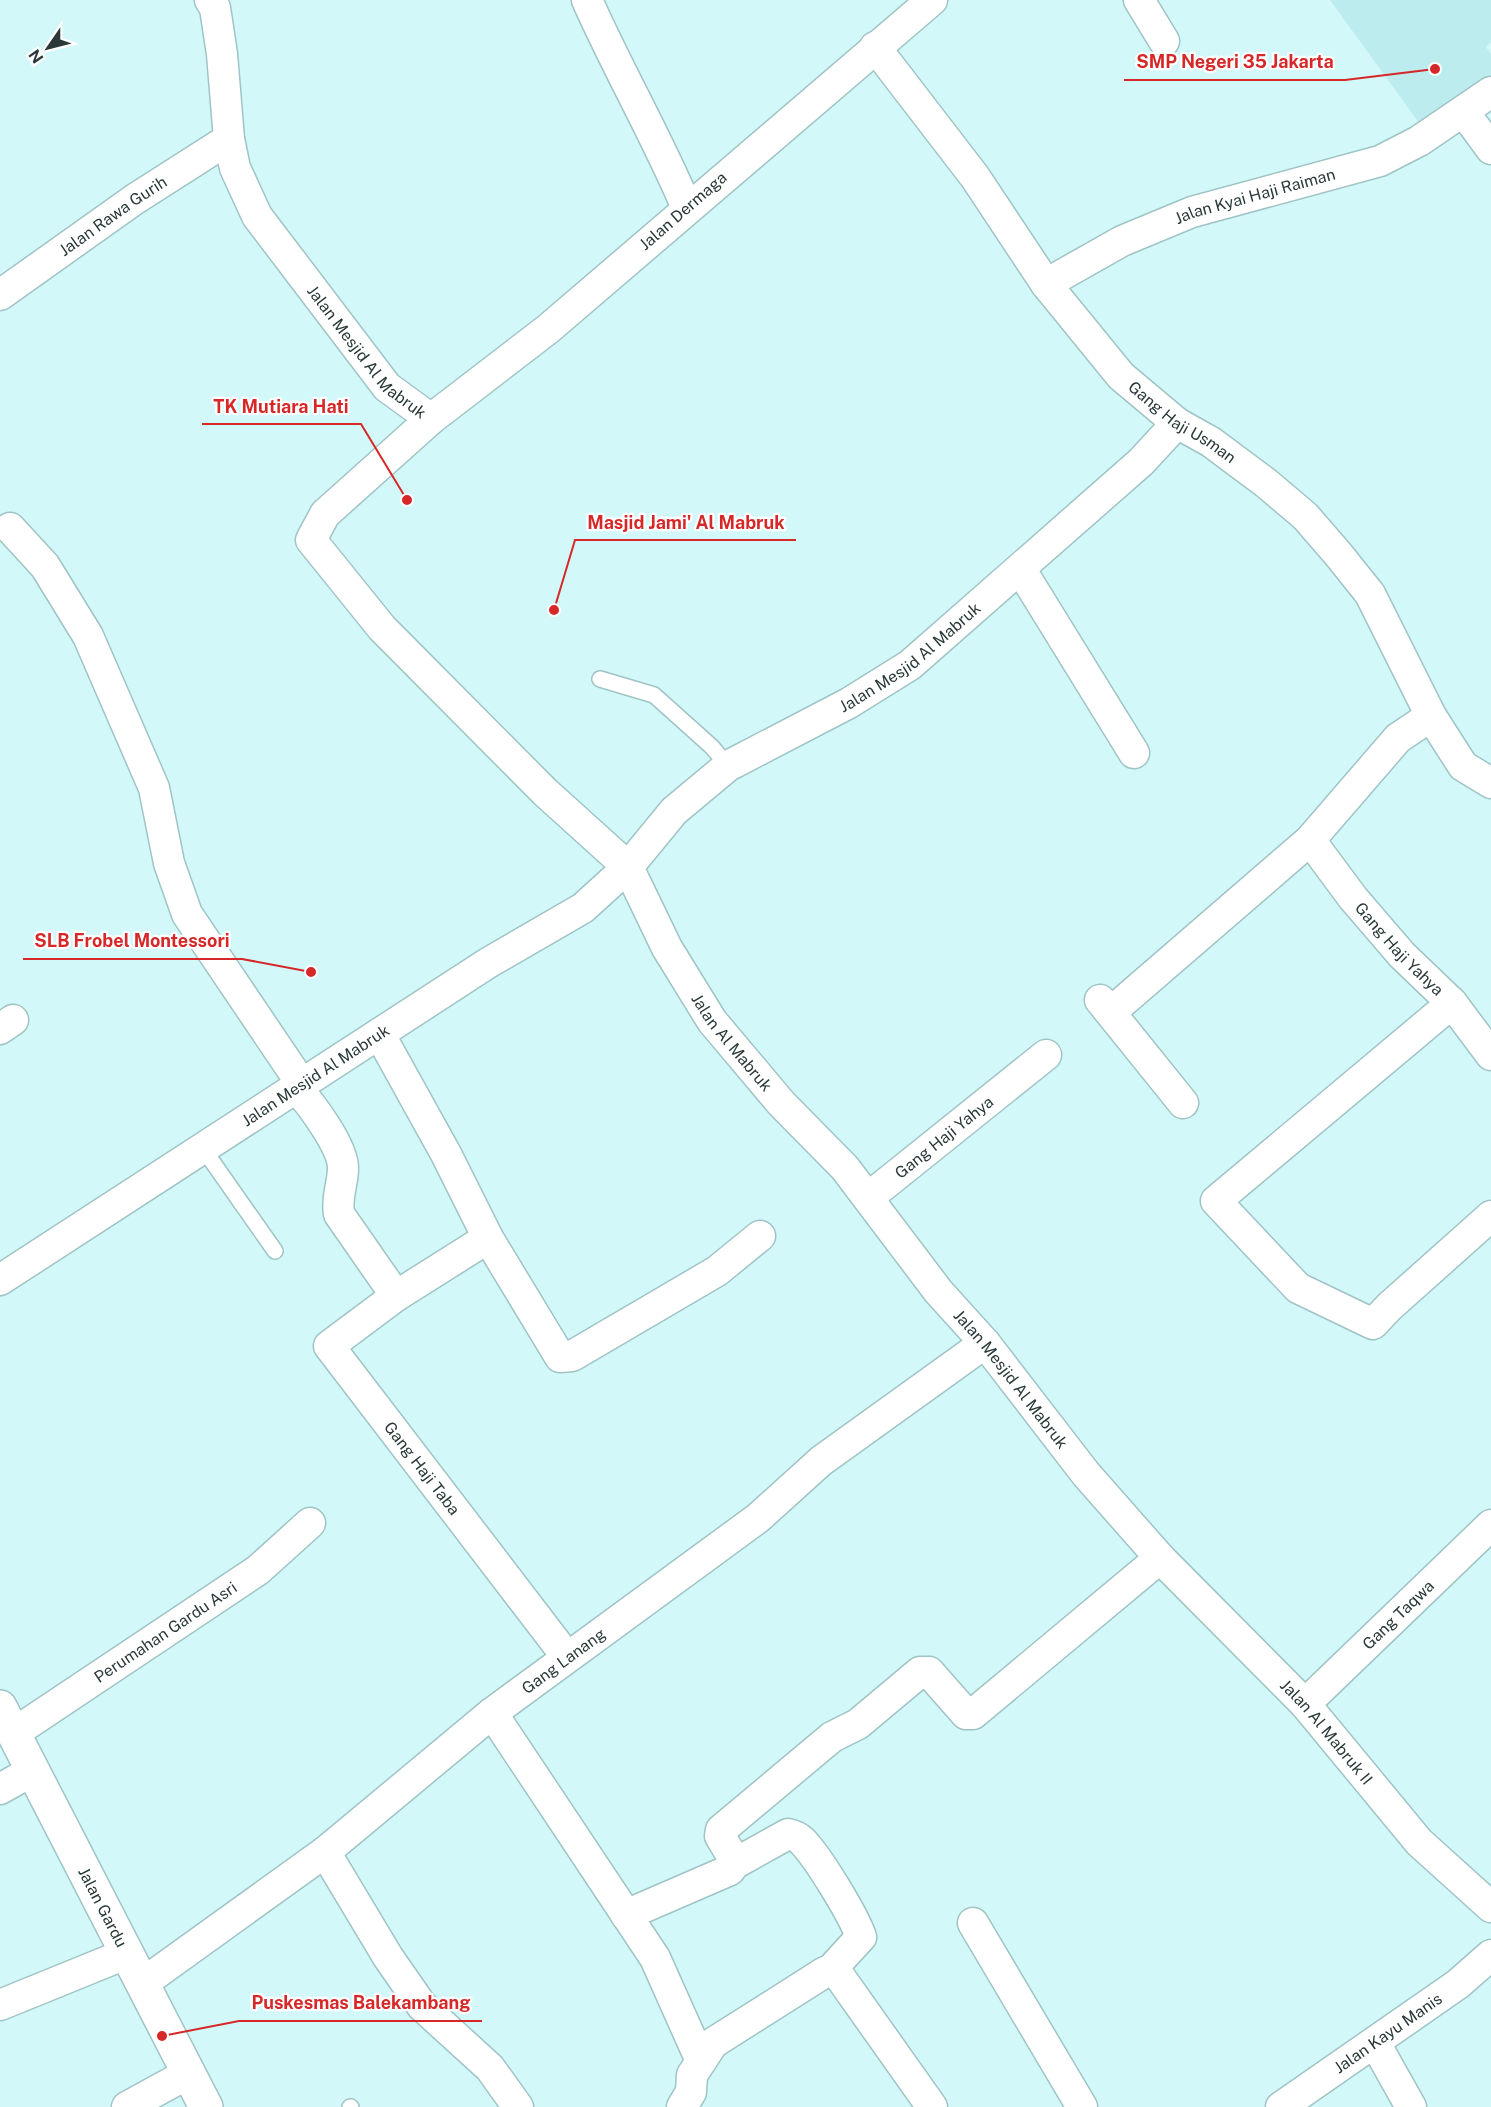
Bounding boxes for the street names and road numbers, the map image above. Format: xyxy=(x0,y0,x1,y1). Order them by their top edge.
street label: Jalan Kyai Haji Raiman xyxy=(1172,164,1337,228)
street label: Jalan Dermaga xyxy=(635,168,731,254)
street label: Jalan Rawa Gurih xyxy=(55,172,170,260)
street label: Jalan Mesjid Al Mabruk xyxy=(303,281,430,422)
street label: Gang Haji Usman xyxy=(1125,377,1240,467)
street label: Jalan Mesjid Al Mabruk xyxy=(836,598,984,716)
street label: Gang Haji Yahya xyxy=(1351,898,1448,999)
street label: Jalan Al Mabruk xyxy=(688,990,776,1095)
street label: Jalan Mesjid Al Mabruk xyxy=(238,1020,393,1130)
street label: Gang Haji Yahya xyxy=(891,1092,997,1182)
street label: Jalan Mesjid Al Mabruk xyxy=(950,1306,1072,1452)
street label: Gang Haji Taba xyxy=(381,1418,464,1519)
street label: Gang Taqwa xyxy=(1358,1576,1438,1653)
street label: Perumahan Gardu Asri xyxy=(90,1577,240,1686)
street label: Gang Lanang xyxy=(518,1624,609,1698)
street label: Jalan Al Mabruk II xyxy=(1277,1675,1377,1788)
street label: Jalan Gardu xyxy=(75,1864,131,1950)
street label: Jalan Kayu Manis xyxy=(1330,1989,1445,2077)

